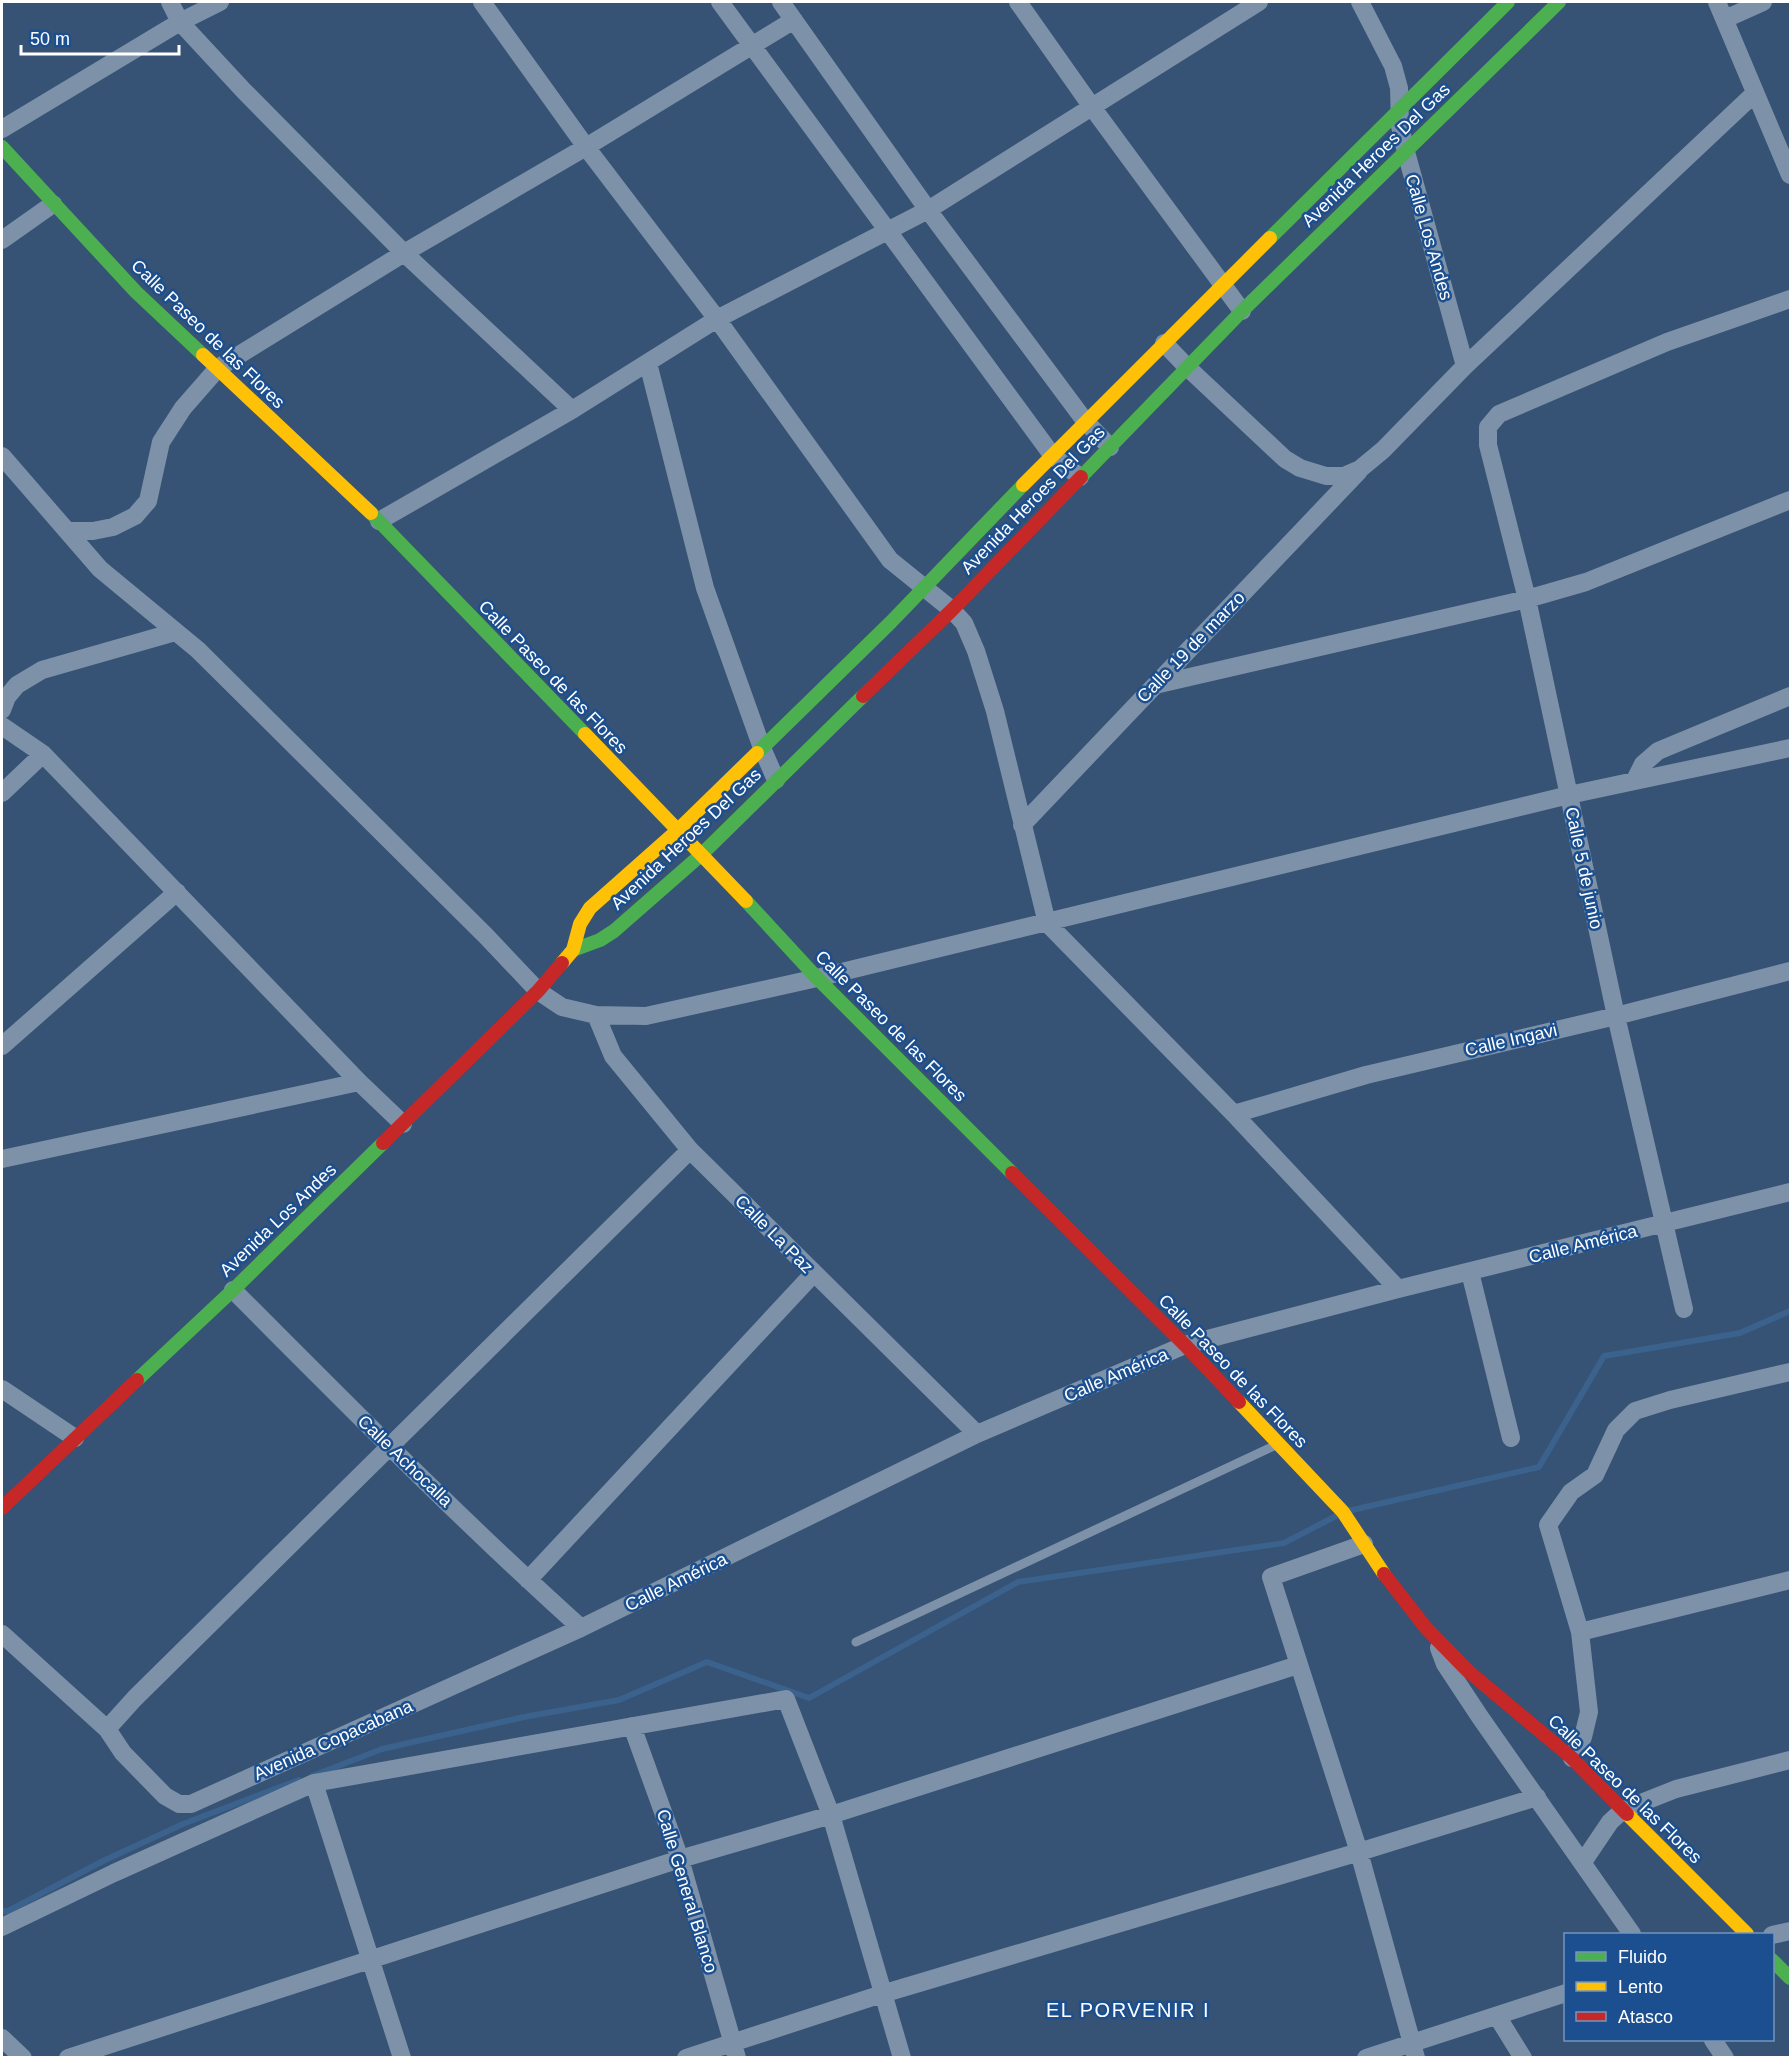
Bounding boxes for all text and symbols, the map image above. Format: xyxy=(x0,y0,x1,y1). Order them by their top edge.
scale bar xyxy=(21,18,178,56)
text: 50 m xyxy=(30,29,70,49)
street label: Avenida Heroes Del Gas xyxy=(1298,79,1454,231)
street label: Calle Los Andes xyxy=(1401,172,1457,302)
street label: Calle Paseo de las Flores xyxy=(127,256,289,412)
street label: Avenida Heroes Del Gas xyxy=(957,422,1109,578)
street label: Calle 19 de marzo xyxy=(1133,588,1249,706)
street label: Calle Paseo de las Flores xyxy=(475,596,631,758)
street label: Avenida Heroes Del Gas xyxy=(607,764,765,914)
street label: Calle 5 de junio xyxy=(1561,805,1607,931)
street label: Calle Paseo de las Flores xyxy=(811,946,971,1106)
street label: Calle Ingavi xyxy=(1463,1020,1559,1060)
street label: Avenida Los Andes xyxy=(216,1159,340,1281)
street label: Calle La Paz xyxy=(731,1191,817,1277)
street label: Calle América xyxy=(1527,1221,1640,1267)
street label: Calle Paseo de las Flores xyxy=(1155,1290,1311,1452)
street label: Calle América xyxy=(1061,1344,1172,1406)
street label: Calle Achocalla xyxy=(354,1411,457,1512)
street label: Calle América xyxy=(622,1548,731,1615)
street label: Avenida Copacabana xyxy=(250,1696,416,1784)
street label: Calle Paseo de las Flores xyxy=(1544,1711,1706,1867)
street label: Calle General Blanco xyxy=(653,1807,721,1975)
legend xyxy=(1564,1933,1774,2041)
text: Fluido xyxy=(1618,1947,1667,1967)
text: Lento xyxy=(1618,1977,1663,1997)
district label: EL PORVENIR I xyxy=(1046,1999,1210,2021)
text: Atasco xyxy=(1618,2007,1673,2027)

